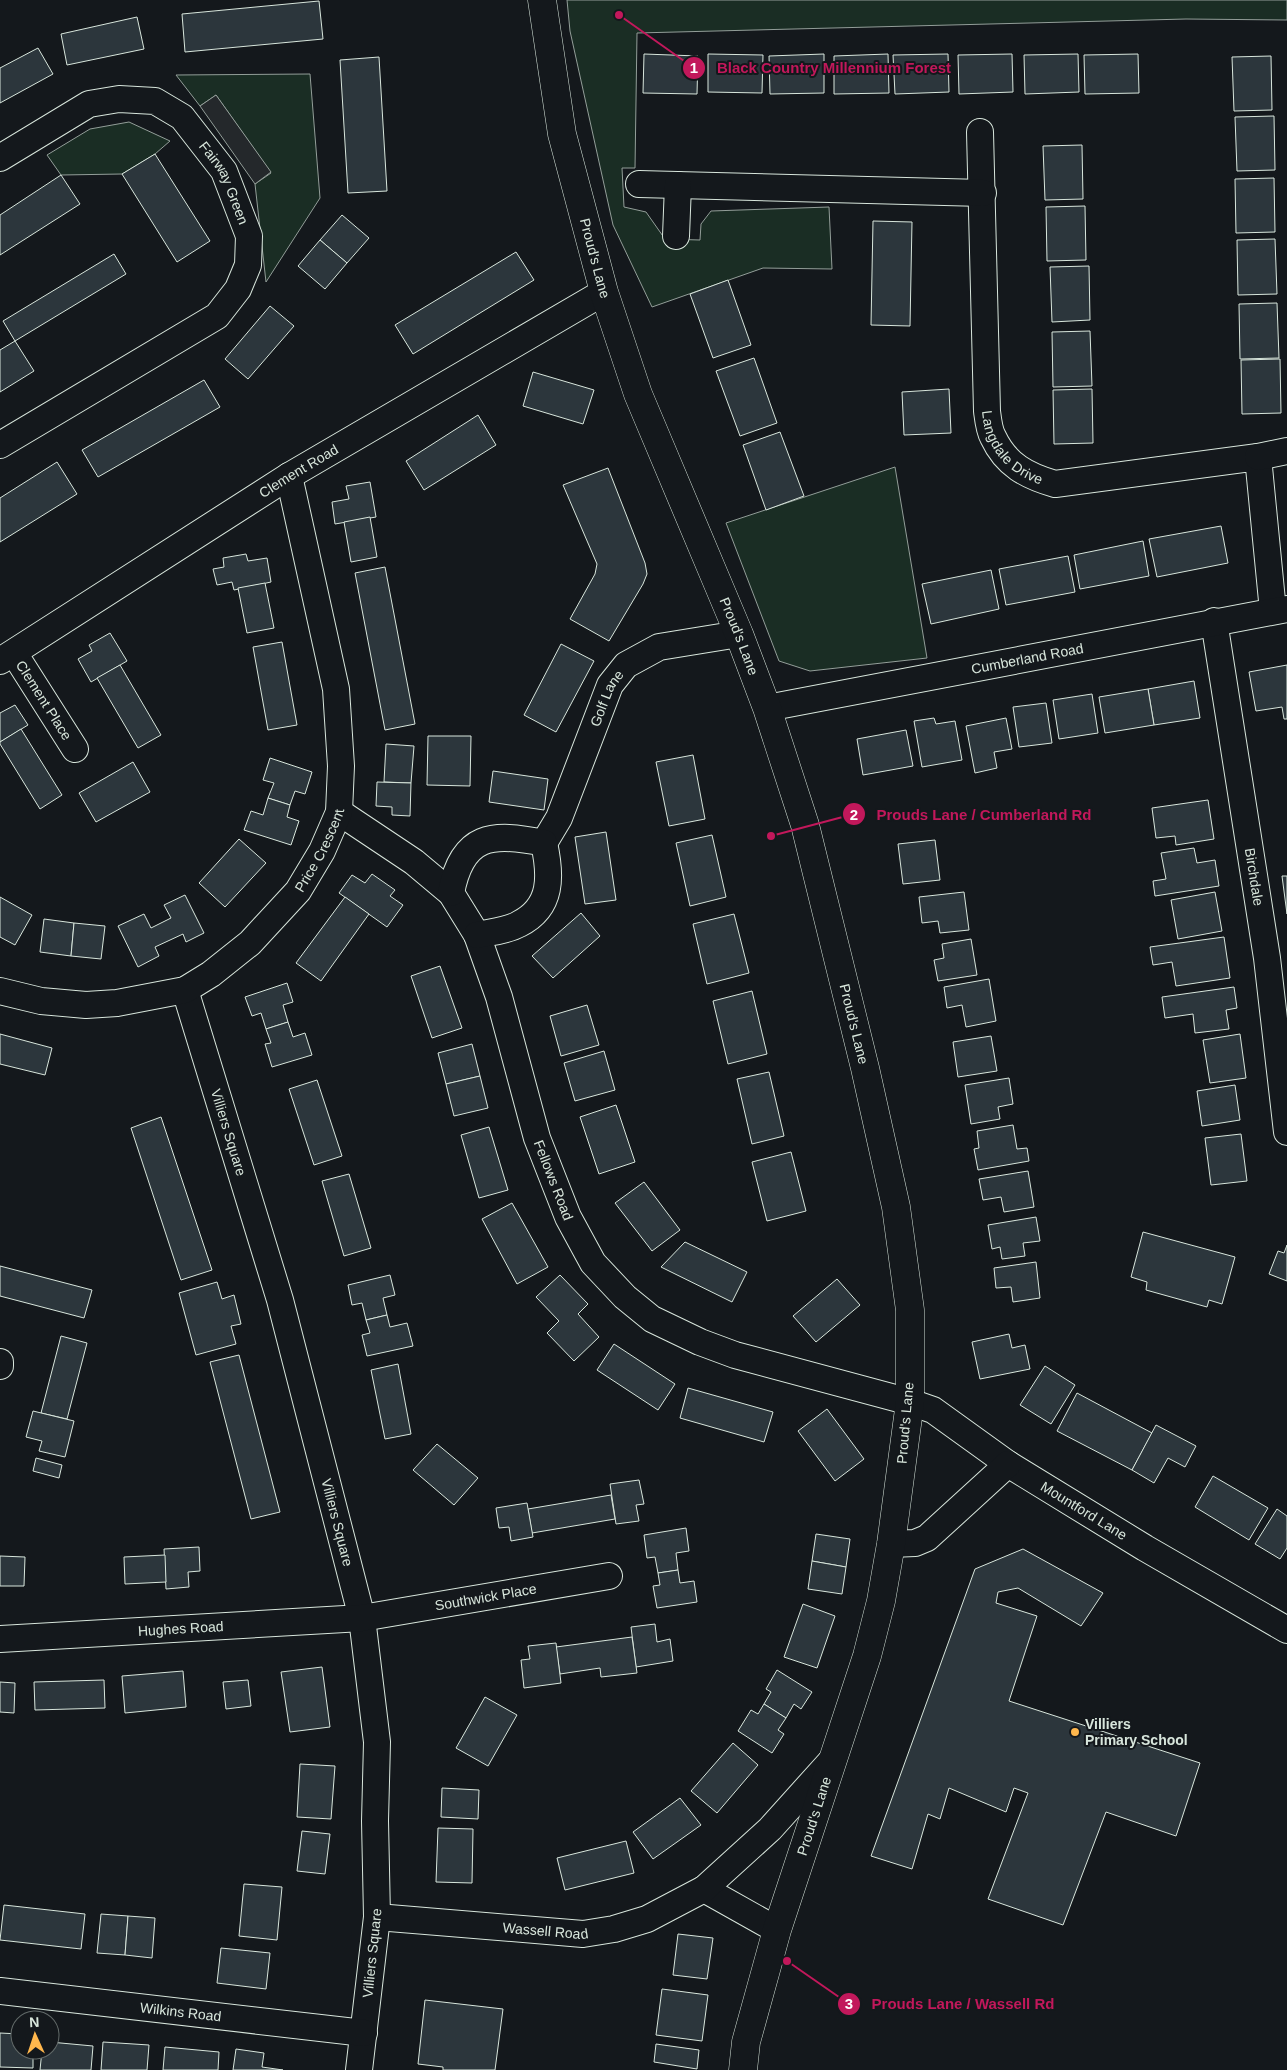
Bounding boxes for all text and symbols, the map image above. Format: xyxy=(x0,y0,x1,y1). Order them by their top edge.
callout: Black Country Millennium Forest xyxy=(681,53,961,83)
text: 1 xyxy=(690,59,698,76)
text: Black Country Millennium Forest xyxy=(717,59,951,76)
street label: Fairway Green xyxy=(196,138,252,227)
street label: Proud's Lane xyxy=(577,216,614,301)
street label: Langdale Drive xyxy=(979,410,1045,487)
street label: Clement Road xyxy=(256,441,341,501)
street label: Proud's Lane xyxy=(717,595,762,677)
street label: Cumberland Road xyxy=(970,640,1085,677)
street label: Clement Place xyxy=(13,658,75,743)
street label: Golf Lane xyxy=(587,667,627,729)
callout: Prouds Lane / Cumberland Rd xyxy=(841,799,1101,829)
text: 2 xyxy=(850,806,858,823)
text: Prouds Lane / Cumberland Rd xyxy=(876,806,1092,823)
street label: Price Crescent xyxy=(291,809,347,895)
street label: Birchdale xyxy=(1242,847,1267,907)
street label: Proud's Lane xyxy=(837,982,872,1066)
street label: Villiers Square xyxy=(208,1087,250,1178)
street label: Fellows Road xyxy=(531,1138,577,1223)
street label: Proud's Lane xyxy=(893,1381,917,1465)
street label: Villiers Square xyxy=(318,1477,356,1568)
street label: Mountford Lane xyxy=(1038,1478,1130,1543)
street label: Southwick Place xyxy=(434,1580,538,1613)
street label: Hughes Road xyxy=(137,1618,224,1639)
place label: Villiers Primary School xyxy=(1085,1716,1188,1748)
marker: Villiers Primary School xyxy=(1069,1726,1081,1738)
street label: Proud's Lane xyxy=(794,1774,834,1858)
street label: Villiers Square xyxy=(359,1907,385,1999)
street label: Wassell Road xyxy=(502,1919,589,1942)
callout: Prouds Lane / Wassell Rd xyxy=(836,1989,1064,2019)
text: 3 xyxy=(845,1995,853,2012)
text: Prouds Lane / Wassell Rd xyxy=(872,1995,1054,2012)
street label: Wilkins Road xyxy=(139,1999,222,2024)
north arrow xyxy=(10,2010,60,2060)
text: N xyxy=(29,2014,40,2030)

